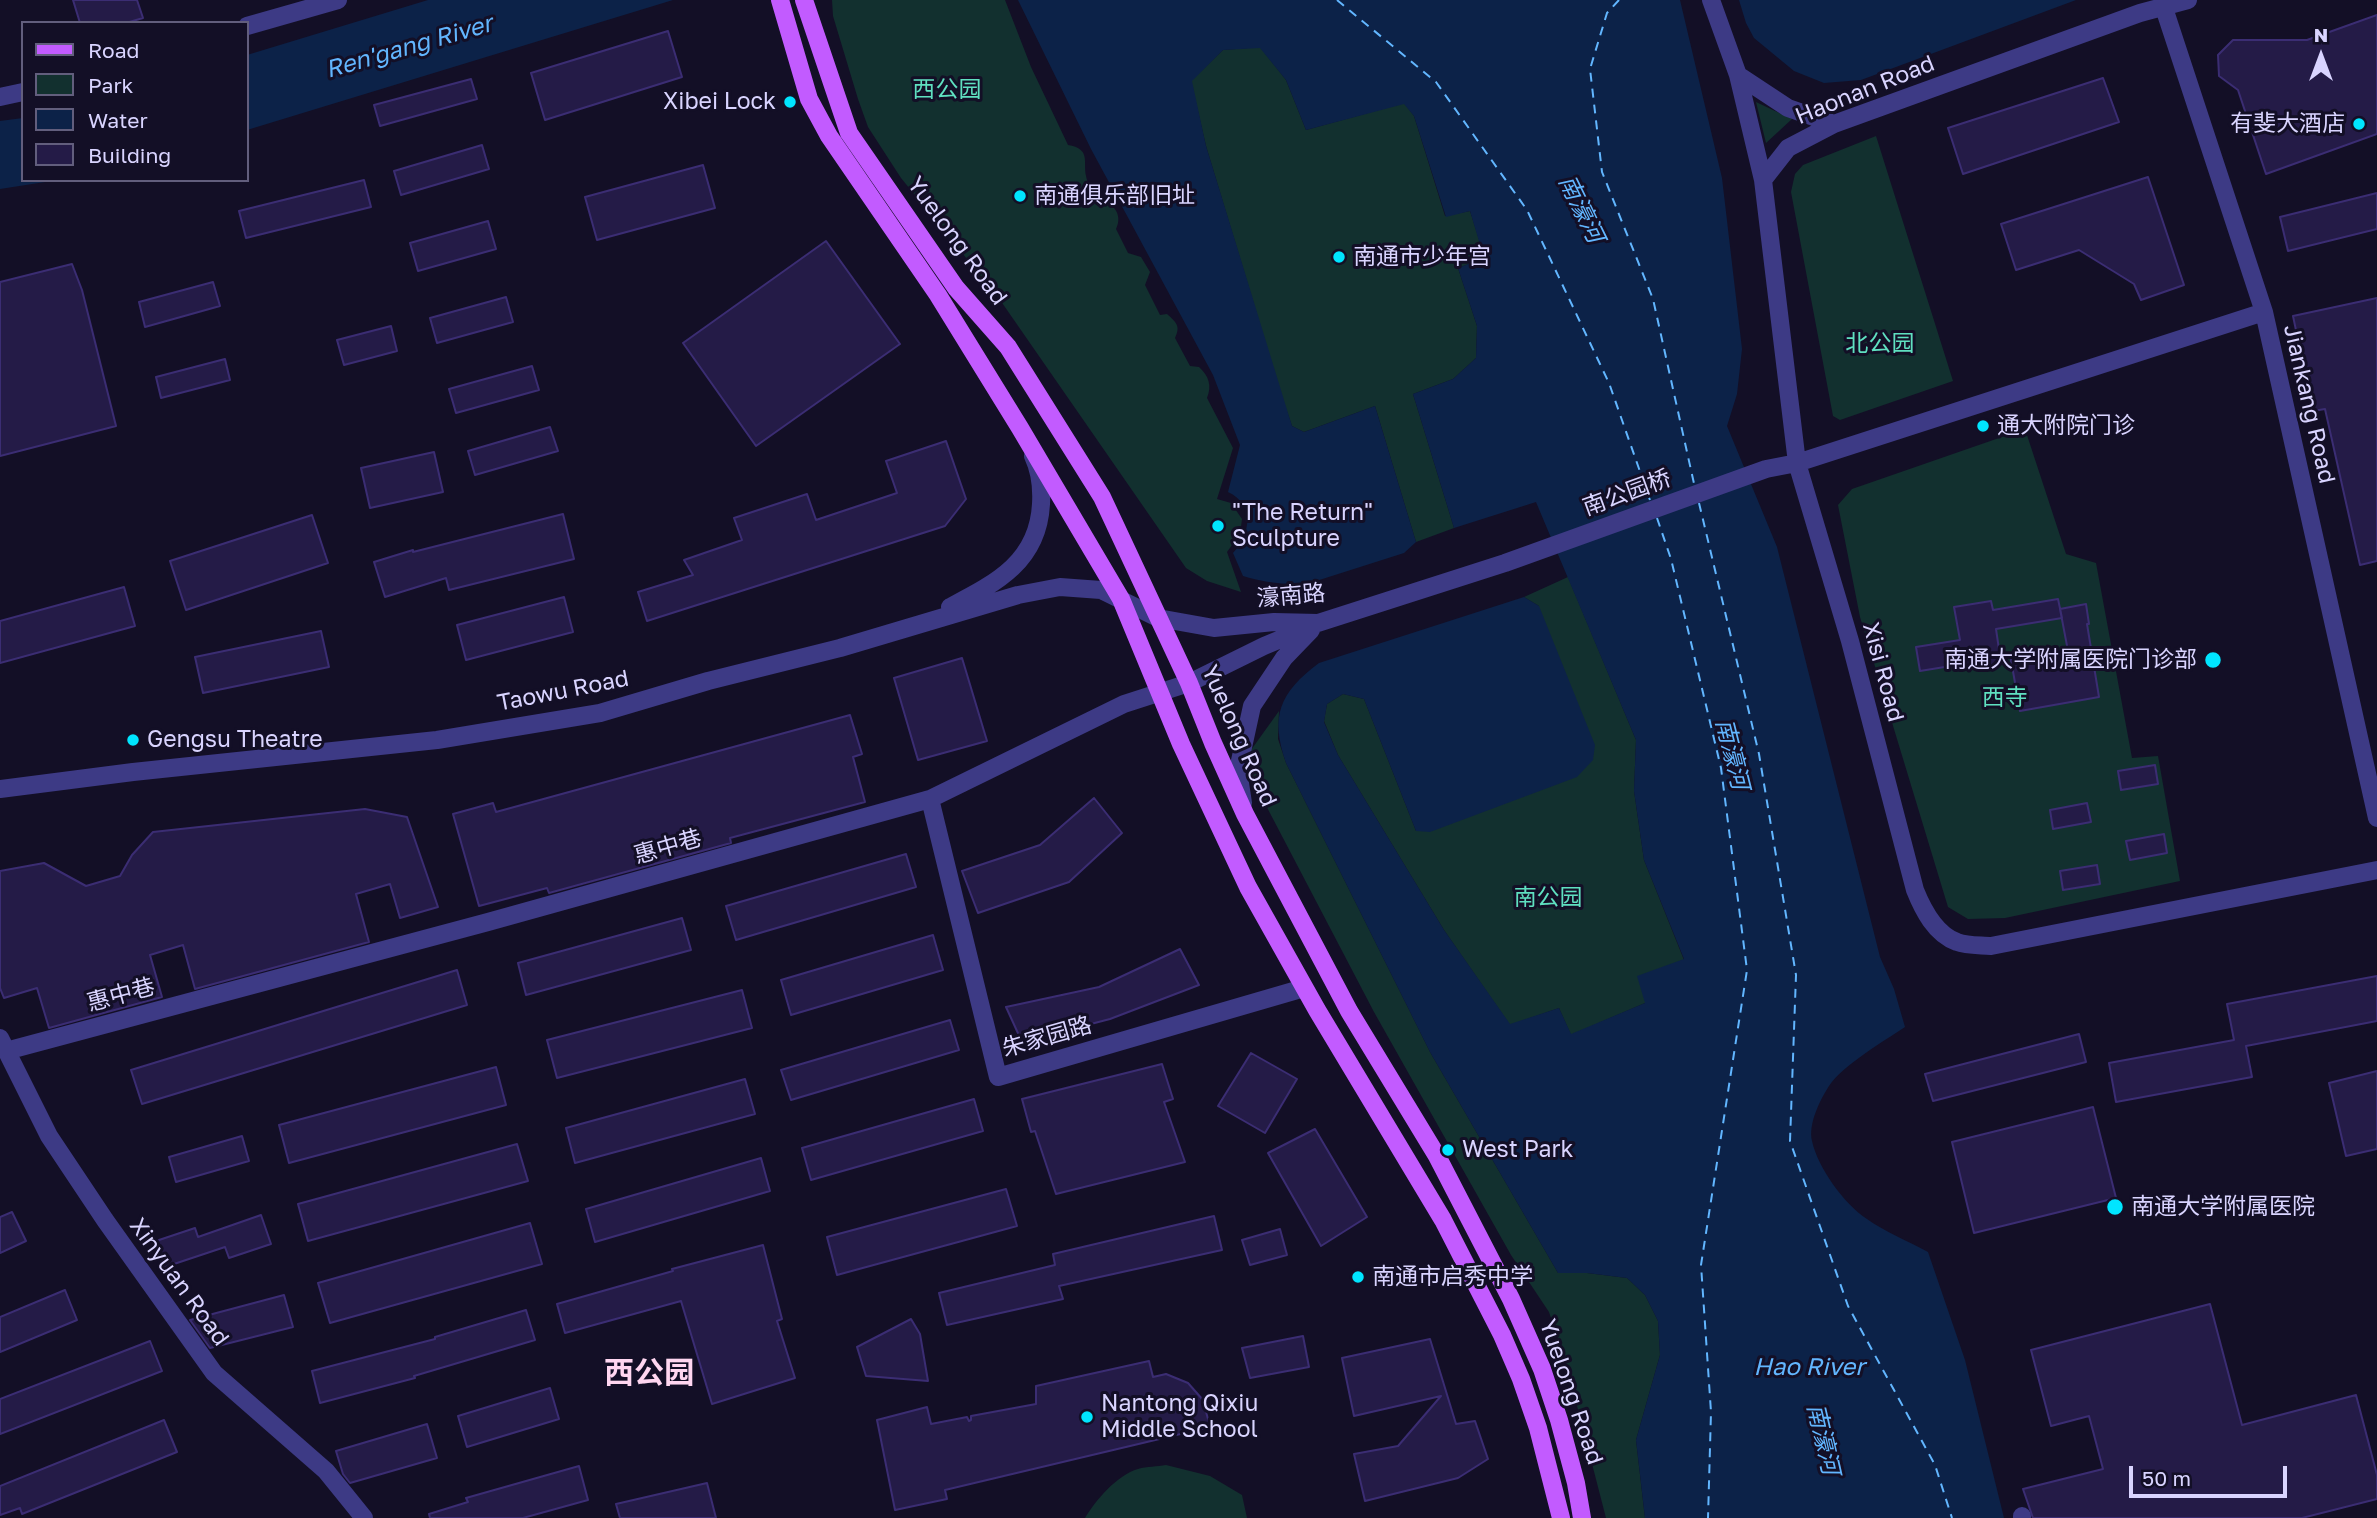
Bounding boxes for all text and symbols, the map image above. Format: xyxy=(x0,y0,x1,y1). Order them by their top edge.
water label: Ren'gang River xyxy=(322,9,496,85)
legend xyxy=(21,21,248,182)
north arrow xyxy=(2286,21,2356,91)
text: N xyxy=(2314,23,2328,46)
text: Road xyxy=(88,37,139,63)
street label: Haonan Road xyxy=(1791,50,1939,130)
text: Park xyxy=(88,72,133,98)
park label: 西公园 xyxy=(913,76,981,104)
place label: Xibei Lock xyxy=(663,88,776,116)
marker: Xibei Lock xyxy=(782,94,798,110)
text: Water xyxy=(88,107,148,133)
place label: 有斐大酒店 xyxy=(2230,110,2345,138)
marker: 有斐大酒店 xyxy=(2351,116,2367,132)
text: Building xyxy=(88,142,171,168)
water label: 南濠河 xyxy=(1552,170,1610,248)
street label: Yuelong Road xyxy=(901,171,1013,311)
place label: 南通俱乐部旧址 xyxy=(1034,182,1195,210)
marker: 南通俱乐部旧址 xyxy=(1012,188,1028,204)
place label: 南通市少年宫 xyxy=(1353,243,1491,271)
marker: 南通市少年宫 xyxy=(1331,249,1347,265)
street label: Jiankang Road xyxy=(2277,322,2341,486)
park label: 北公园 xyxy=(1846,330,1914,358)
place label: 通大附院门诊 xyxy=(1997,412,2135,440)
marker: 通大附院门诊 xyxy=(1975,418,1991,434)
street label: 南公园桥 xyxy=(1579,464,1675,522)
place label: "The Return" Sculpture xyxy=(1232,499,1373,553)
marker: "The Return" Sculpture xyxy=(1210,518,1226,534)
street label: 濠南路 xyxy=(1255,579,1327,613)
street label: Xisi Road xyxy=(1856,619,1910,725)
place label: 南通大学附属医院门诊部 xyxy=(1944,646,2197,674)
marker: 南通大学附属医院门诊部 xyxy=(2203,650,2223,670)
street label: Yuelong Road xyxy=(1195,661,1283,811)
street label: Taowu Road xyxy=(495,665,631,717)
park label: 西寺 xyxy=(1982,684,2028,712)
water label: 南濠河 xyxy=(1709,716,1755,792)
place label: Gengsu Theatre xyxy=(147,726,322,754)
marker: Gengsu Theatre xyxy=(125,732,141,748)
street label: 惠中巷 xyxy=(631,824,705,870)
park label: 南公园 xyxy=(1514,884,1582,912)
street label: 惠中巷 xyxy=(84,973,158,1017)
street label: 朱家园路 xyxy=(999,1011,1095,1063)
place label: West Park xyxy=(1462,1136,1573,1164)
marker: West Park xyxy=(1440,1142,1456,1158)
place label: 南通大学附属医院 xyxy=(2131,1193,2315,1221)
marker: 南通大学附属医院 xyxy=(2105,1197,2125,1217)
street label: Xinyuan Road xyxy=(123,1213,235,1351)
place label: 南通市启秀中学 xyxy=(1372,1263,1533,1291)
marker: 南通市启秀中学 xyxy=(1350,1269,1366,1285)
street label: Yuelong Road xyxy=(1533,1316,1609,1468)
water label: Hao River xyxy=(1753,1353,1865,1381)
district label: 西公园 xyxy=(604,1355,694,1391)
place label: Nantong Qixiu Middle School xyxy=(1101,1390,1258,1444)
water label: 南濠河 xyxy=(1801,1401,1845,1477)
marker: Nantong Qixiu Middle School xyxy=(1079,1409,1095,1425)
scale bar xyxy=(2132,1452,2290,1496)
text: 50 m xyxy=(2142,1465,2191,1491)

